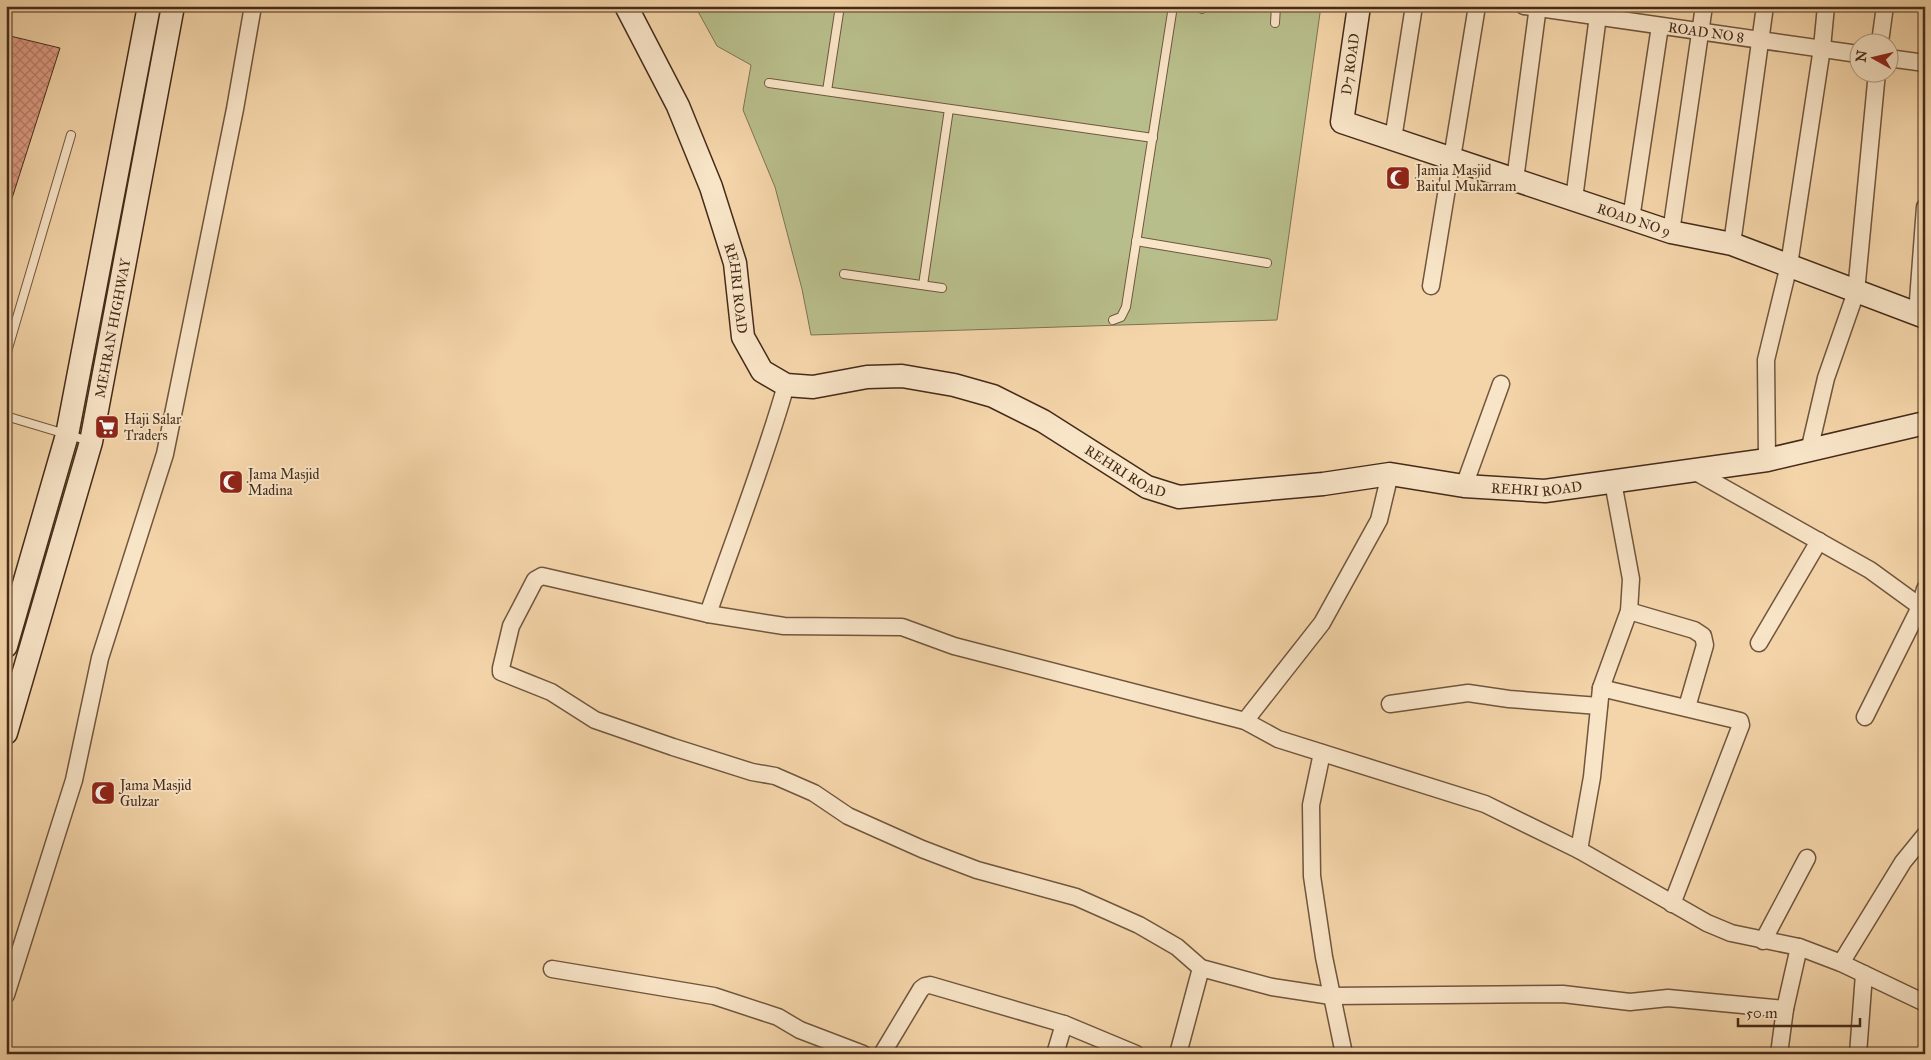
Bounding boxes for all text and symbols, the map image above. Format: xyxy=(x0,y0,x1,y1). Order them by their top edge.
street label: ROAD NO 8 xyxy=(1667,19,1745,47)
street label: D7 ROAD xyxy=(1338,32,1363,96)
north arrow xyxy=(1848,32,1898,82)
text: N xyxy=(1852,49,1871,63)
place label: Jamia Masjid Baitul Mukarram xyxy=(1414,162,1517,195)
mosque icon: Jamia Masjid Baitul Mukarram xyxy=(1385,165,1411,191)
street label: ROAD NO 9 xyxy=(1595,200,1673,240)
street label: REHRI ROAD xyxy=(720,241,751,334)
street label: MEHRAN HIGHWAY xyxy=(91,256,135,399)
place label: Haji Salar Traders xyxy=(124,411,182,444)
supermarket icon: Haji Salar Traders xyxy=(94,414,120,440)
street label: REHRI ROAD xyxy=(1081,442,1168,501)
place label: Jama Masjid Madina xyxy=(246,466,320,499)
mosque icon: Jama Masjid Madina xyxy=(218,469,244,495)
street label: REHRI ROAD xyxy=(1490,478,1583,500)
place label: Jama Masjid Gulzar xyxy=(118,777,192,810)
mosque icon: Jama Masjid Gulzar xyxy=(90,780,116,806)
scale bar xyxy=(1738,995,1861,1027)
text: 50 m xyxy=(1746,1004,1778,1022)

